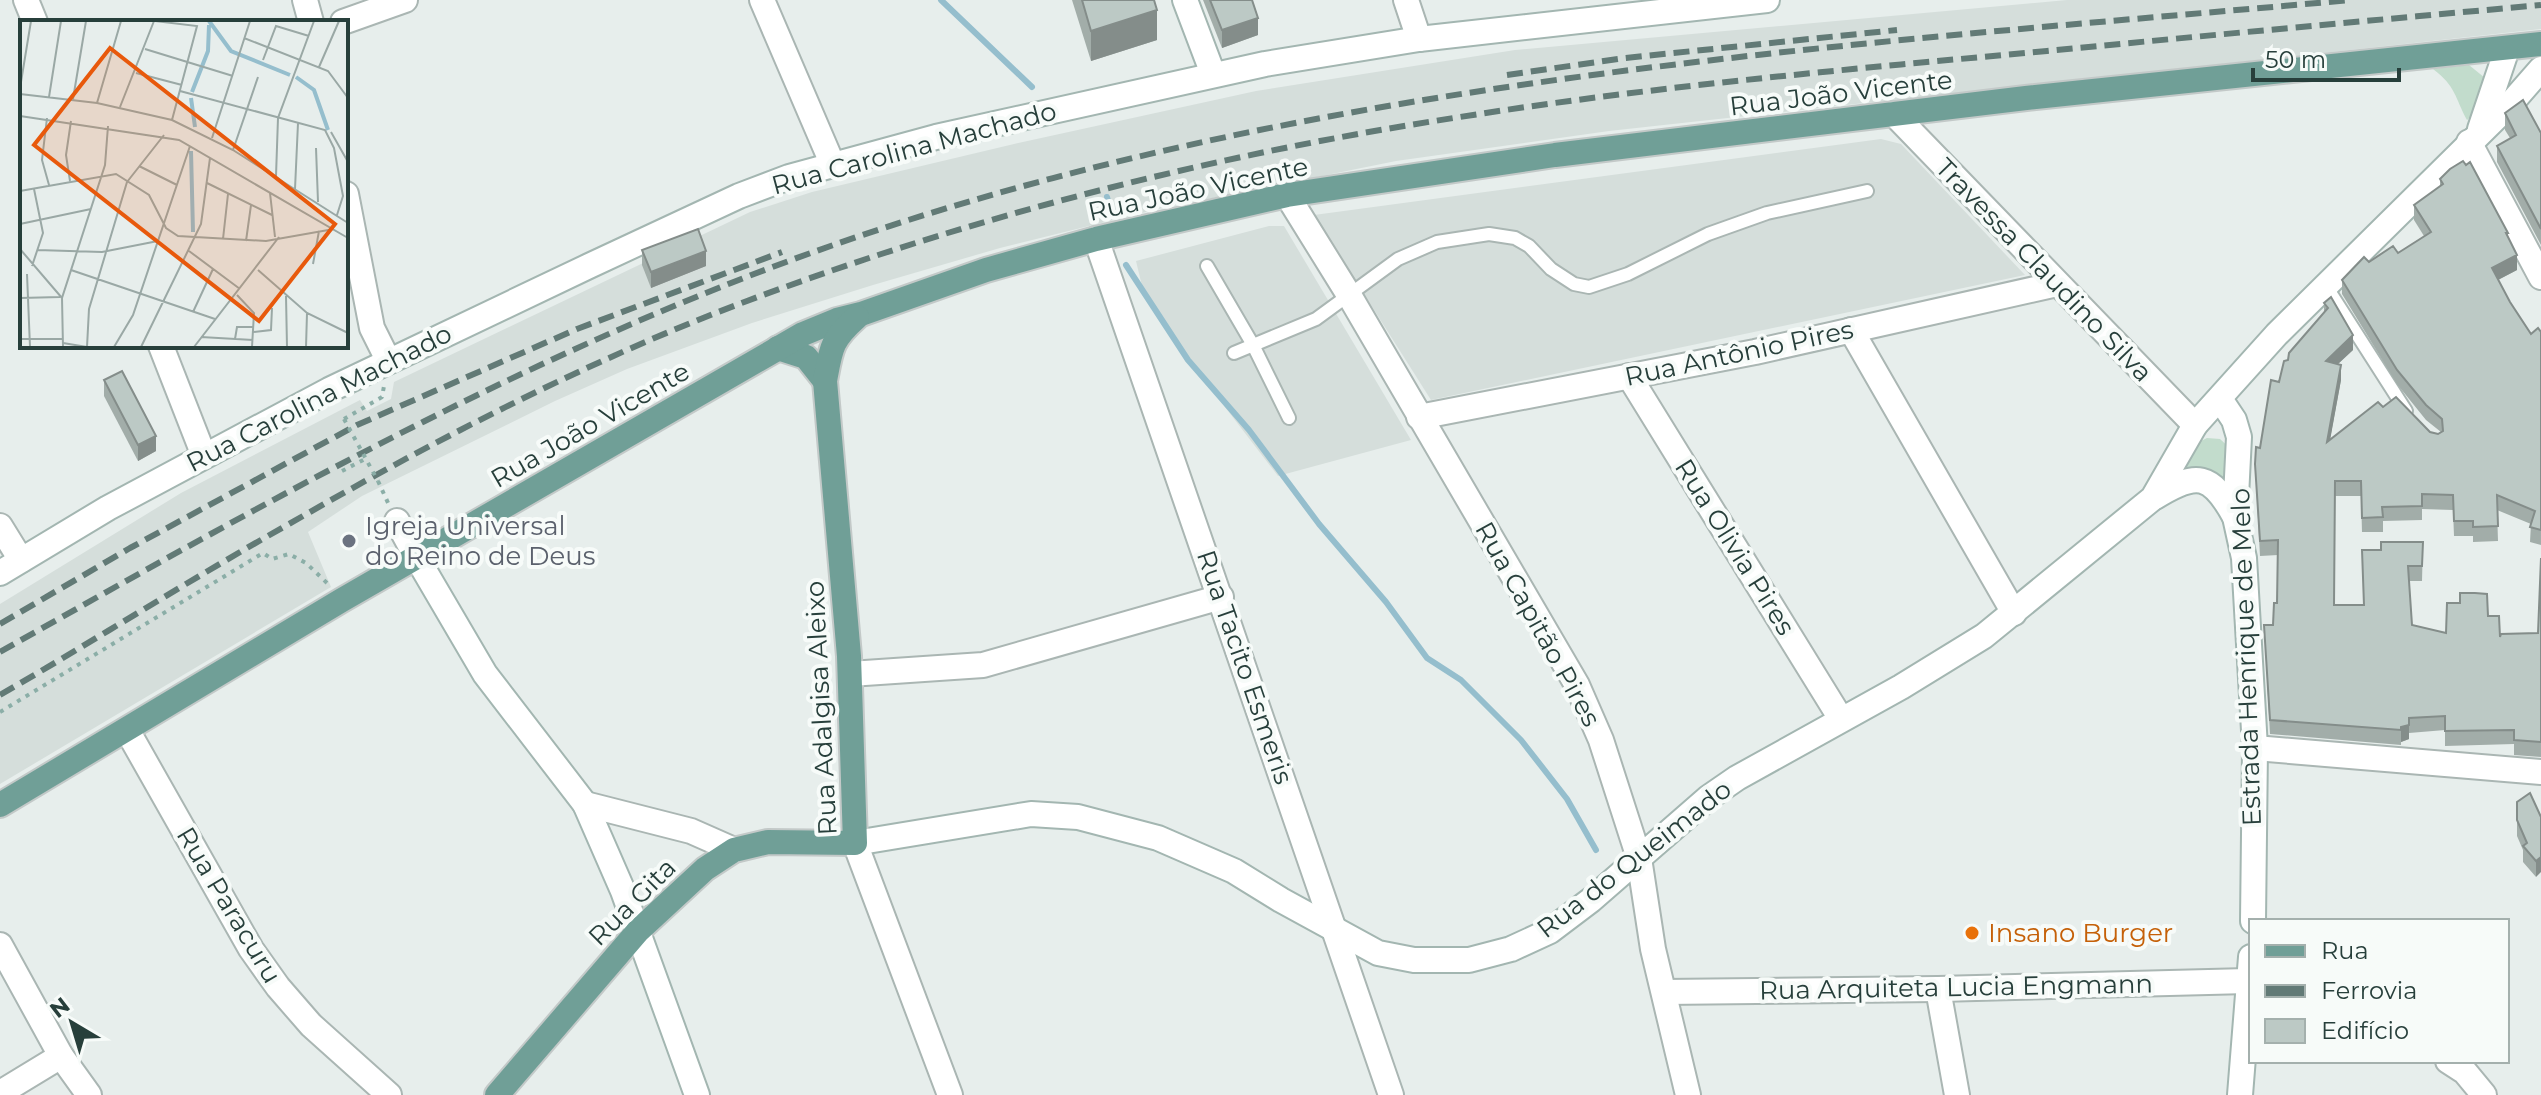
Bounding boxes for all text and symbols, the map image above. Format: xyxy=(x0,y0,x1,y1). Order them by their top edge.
inset map xyxy=(20,20,348,348)
scale bar xyxy=(2253,32,2399,82)
text: 50 m xyxy=(2265,45,2326,74)
street label: Rua João Vicente xyxy=(1728,63,1954,123)
street label: Rua Carolina Machado xyxy=(768,95,1060,201)
street label: Rua João Vicente xyxy=(1085,150,1311,228)
street label: Travessa Claudino Silva xyxy=(1929,152,2159,388)
street label: Rua Antônio Pires xyxy=(1622,313,1856,393)
street label: Rua Carolina Machado xyxy=(181,317,457,479)
street label: Rua João Vicente xyxy=(485,355,695,495)
street label: Rua Olivia Pires xyxy=(1668,453,1802,641)
street label: Estrada Henrique de Melo xyxy=(2224,487,2268,827)
place label: Igreja Universal do Reino de Deus xyxy=(365,510,595,572)
street label: Rua Capitão Pires xyxy=(1468,516,1608,732)
marker: Igreja Universal do Reino de Deus xyxy=(340,532,358,550)
street label: Rua Tacito Esmeris xyxy=(1190,546,1300,788)
street label: Rua Adalgisa Aleixo xyxy=(798,580,844,836)
street label: Rua do Queimado xyxy=(1530,773,1738,945)
street label: Rua Paracuru xyxy=(170,821,288,989)
street label: Rua Gita xyxy=(582,852,682,952)
place label: Insano Burger xyxy=(1988,917,2173,949)
legend xyxy=(2249,919,2509,1063)
marker: Insano Burger xyxy=(1963,924,1981,942)
text: Rua xyxy=(2321,936,2369,965)
street label: Rua Arquiteta Lucia Engmann xyxy=(1759,968,2153,1006)
text: Ferrovia xyxy=(2321,976,2417,1005)
north arrow xyxy=(32,983,112,1063)
text: N xyxy=(45,992,75,1024)
text: Edifício xyxy=(2321,1016,2409,1045)

